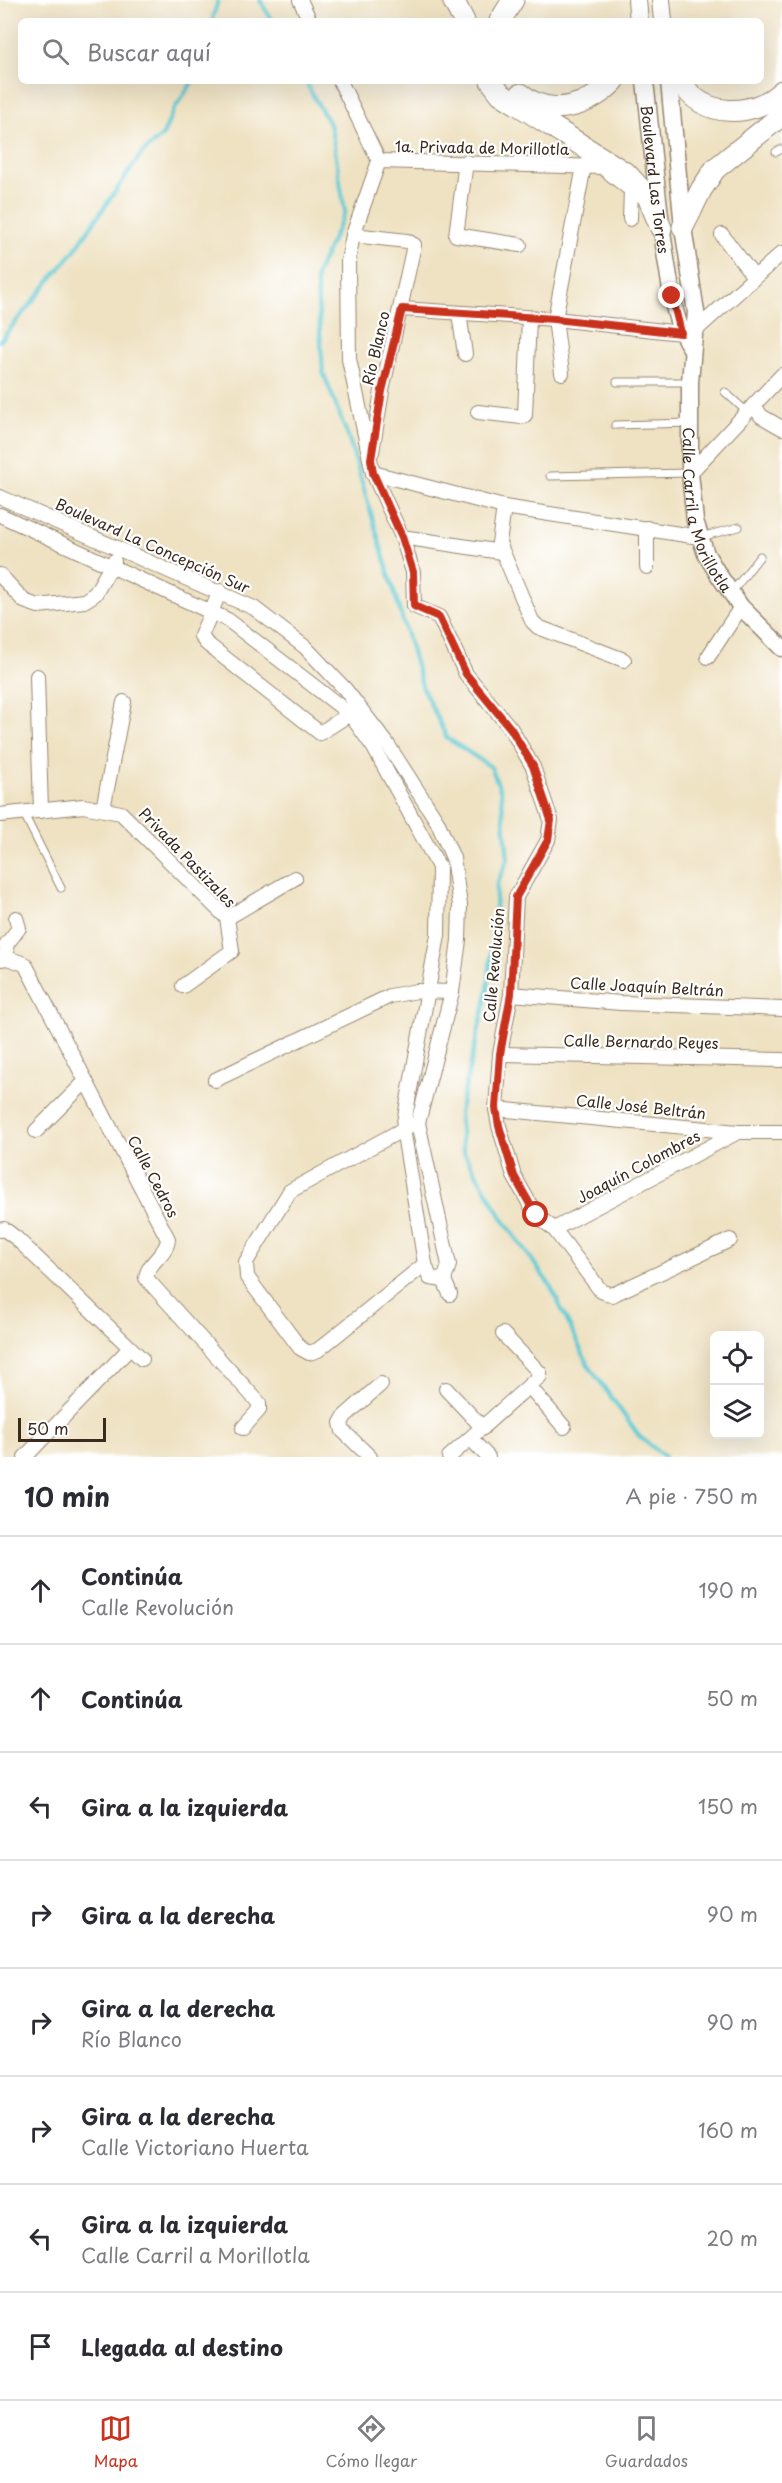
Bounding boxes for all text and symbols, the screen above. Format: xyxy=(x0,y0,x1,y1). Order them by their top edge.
search box xyxy=(18,18,764,84)
icon: search xyxy=(39,35,72,68)
text: Buscar aquí xyxy=(87,35,211,68)
street label: Boulevard Las Torres xyxy=(636,104,677,255)
street label: 1a. Privada de Morillotla xyxy=(395,134,570,160)
route end xyxy=(658,282,684,308)
street label: Río Blanco xyxy=(355,309,395,387)
street label: Calle Carril a Morillotla xyxy=(678,427,739,597)
street label: Boulevard La Concepción Sur xyxy=(52,492,254,598)
street label: Privada Pastizales xyxy=(134,802,242,912)
street label: Calle Revolución xyxy=(477,907,509,1023)
street label: Calle Joaquín Beltrán xyxy=(569,970,725,1002)
street label: Calle Bernardo Reyes xyxy=(563,1028,719,1054)
street label: Calle José Beltrán xyxy=(575,1088,707,1124)
street label: Joaquín Colombres xyxy=(572,1124,704,1208)
street label: Calle Cedros xyxy=(123,1131,185,1221)
route start xyxy=(522,1201,548,1227)
map controls xyxy=(710,1331,764,1439)
button: locate xyxy=(710,1331,764,1385)
button: layers xyxy=(710,1385,764,1439)
scale bar xyxy=(18,1415,106,1442)
text: 50 m xyxy=(27,1416,68,1440)
text: 10 min xyxy=(24,1477,110,1516)
text: A pie · 750 m xyxy=(625,1481,758,1511)
text: Continúa xyxy=(81,1559,183,1592)
icon: ahead xyxy=(24,1574,57,1607)
text: 190 m xyxy=(699,1575,758,1605)
text: Calle Revolución xyxy=(81,1592,234,1622)
icon: ahead xyxy=(24,1682,57,1715)
text: Continúa xyxy=(81,1682,183,1715)
text: 50 m xyxy=(706,1683,758,1713)
icon: left xyxy=(24,1790,57,1823)
text: Gira a la izquierda xyxy=(81,1790,288,1823)
text: 150 m xyxy=(698,1791,758,1821)
icon: right xyxy=(24,1898,57,1931)
text: Gira a la derecha xyxy=(81,1898,275,1931)
text: 90 m xyxy=(707,1899,758,1929)
text: Gira a la derecha xyxy=(81,1991,275,2024)
icon: right xyxy=(24,2006,57,2039)
text: 90 m xyxy=(707,2007,758,2037)
text: Río Blanco xyxy=(81,2024,182,2054)
text: Gira a la derecha xyxy=(81,2099,275,2132)
icon: right xyxy=(24,2114,57,2147)
text: 160 m xyxy=(698,2115,758,2145)
text: Calle Victoriano Huerta xyxy=(81,2132,309,2162)
text: Gira a la izquierda xyxy=(81,2207,288,2240)
icon: left xyxy=(24,2222,57,2255)
text: 20 m xyxy=(706,2223,758,2253)
text: Calle Carril a Morillotla xyxy=(81,2240,310,2270)
icon: arrive xyxy=(24,2330,57,2363)
text: Llegada al destino xyxy=(81,2330,283,2363)
tab: Mapa xyxy=(94,2412,138,2472)
tab: Cómo llegar xyxy=(326,2412,417,2472)
tab: Guardados xyxy=(605,2412,688,2472)

